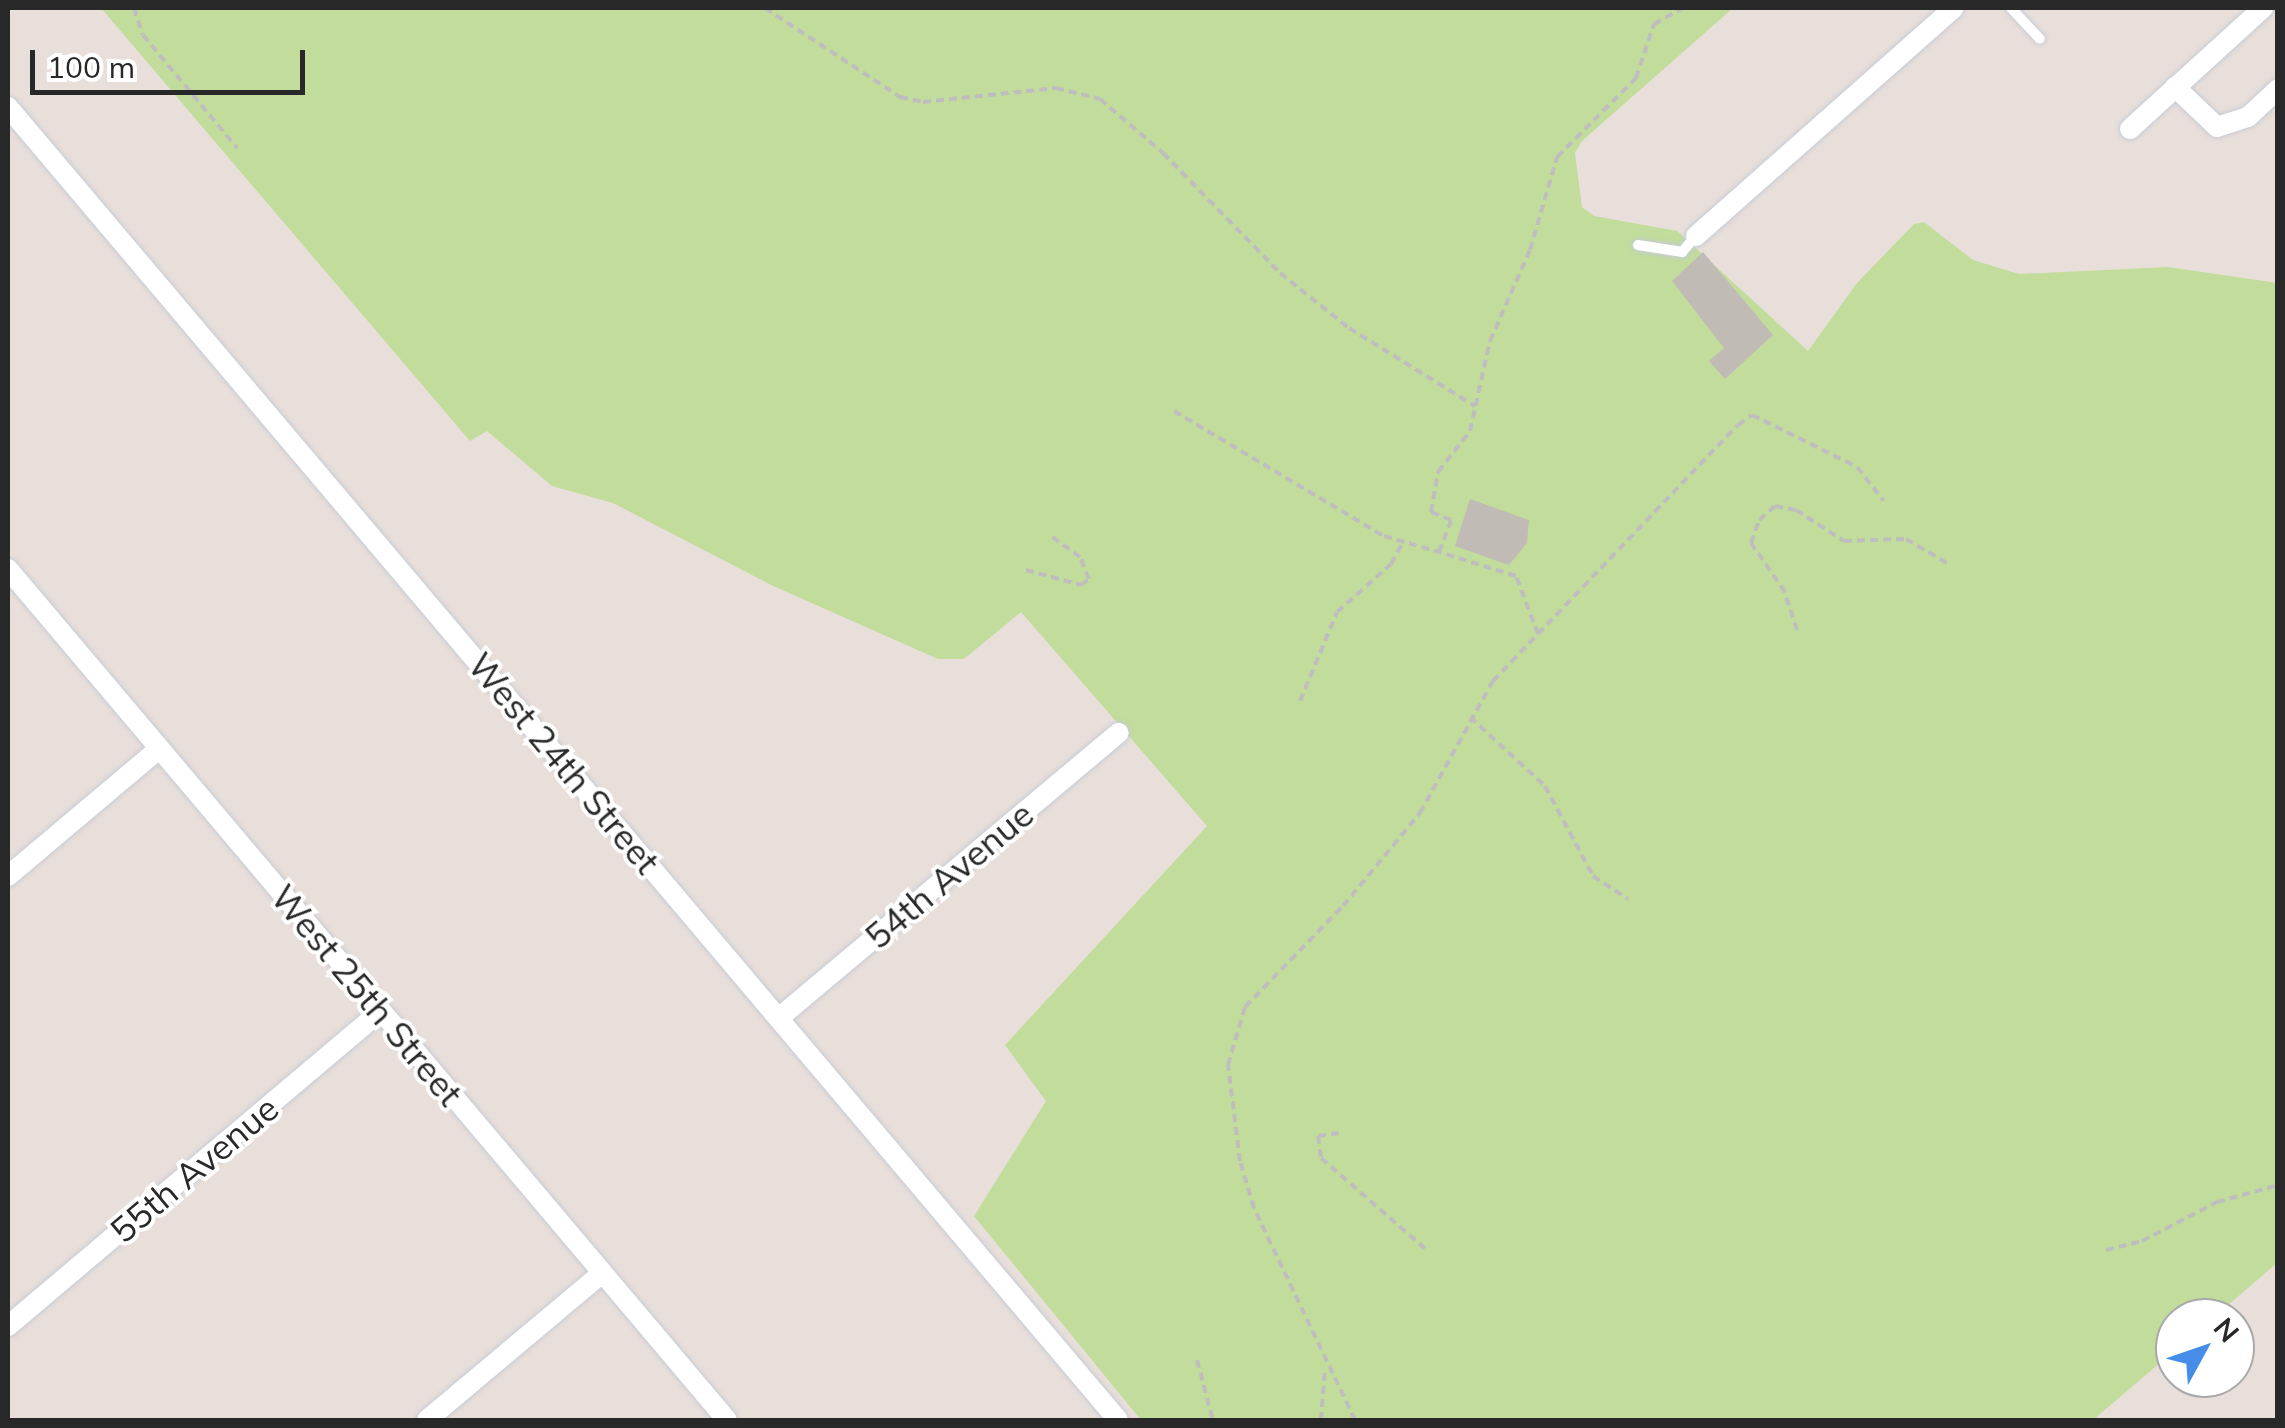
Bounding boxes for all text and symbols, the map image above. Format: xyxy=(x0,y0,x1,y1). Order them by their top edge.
scale bar xyxy=(35,30,310,92)
text: 100 m xyxy=(47,48,135,86)
street label: West 24th Street xyxy=(459,644,669,882)
street label: 54th Avenue xyxy=(857,793,1041,957)
street label: West 25th Street xyxy=(262,876,472,1114)
street label: 55th Avenue xyxy=(102,1087,286,1251)
north arrow xyxy=(2155,1298,2255,1398)
text: N xyxy=(2207,1310,2247,1349)

